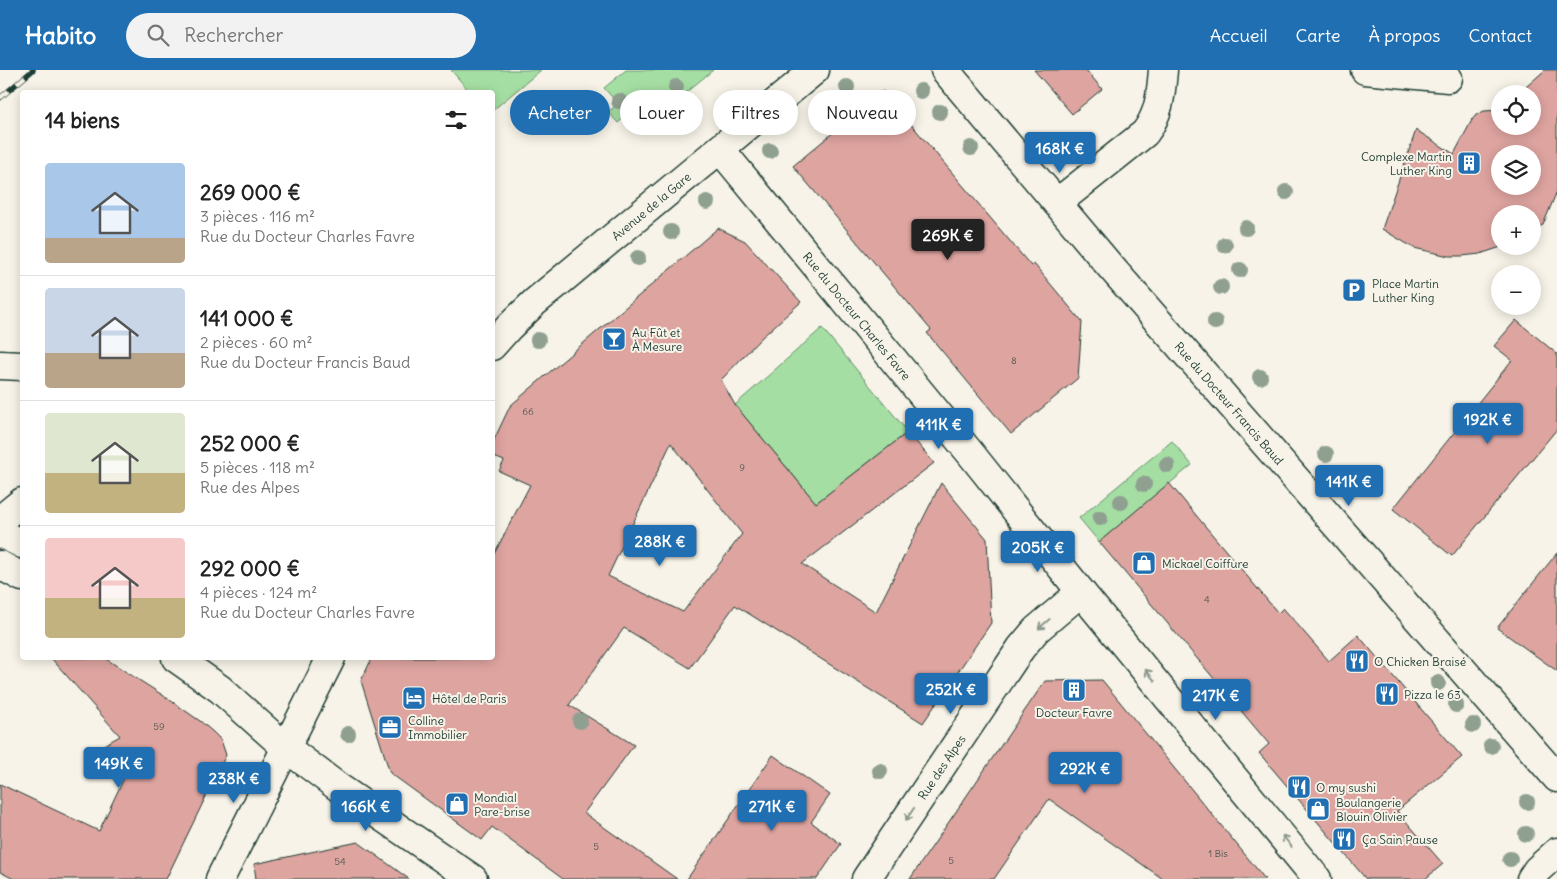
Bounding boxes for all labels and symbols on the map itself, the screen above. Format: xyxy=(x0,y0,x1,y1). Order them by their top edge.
pin: 168K € xyxy=(1019,132,1101,174)
place label: Complexe Martin Luther King xyxy=(1361,149,1452,178)
building icon: Complexe Martin Luther King xyxy=(1456,150,1482,176)
street label: Avenue de la Gare xyxy=(608,169,694,243)
pin: 269K € xyxy=(907,218,989,261)
street label: Rue du Docteur Charles Favre xyxy=(800,249,914,383)
place label: Place Martin Luther King xyxy=(1372,276,1439,305)
parking icon: Place Martin Luther King xyxy=(1341,277,1367,303)
place label: Au Fût et À Mesure xyxy=(632,325,682,354)
bar icon: Au Fût et À Mesure xyxy=(601,326,627,352)
street label: Rue du Docteur Francis Baud xyxy=(1172,339,1287,467)
house number: 8 xyxy=(1011,354,1017,367)
pin: 192K € xyxy=(1447,402,1529,445)
house number: 66 xyxy=(522,405,534,418)
pin: 411K € xyxy=(898,408,980,450)
house number: 9 xyxy=(739,461,745,474)
pin: 141K € xyxy=(1308,464,1390,507)
pin: 288K € xyxy=(619,524,701,567)
pin: 205K € xyxy=(997,530,1079,573)
shop icon: Mickael Coiffure xyxy=(1131,550,1157,576)
place label: Mickael Coiffure xyxy=(1162,556,1248,571)
house number: 4 xyxy=(1204,593,1210,606)
one-way arrow xyxy=(1038,618,1051,629)
restaurant icon: O Chicken Braisé xyxy=(1344,648,1370,674)
place label: O Chicken Braisé xyxy=(1374,654,1466,669)
one-way arrow xyxy=(1145,669,1156,682)
pin: 252K € xyxy=(910,672,992,715)
building icon: Docteur Favre xyxy=(1061,677,1087,703)
pin: 217K € xyxy=(1175,678,1257,721)
restaurant icon: Pizza le 63 xyxy=(1374,681,1400,707)
hotel icon: Hôtel de Paris xyxy=(401,685,427,711)
place label: Pizza le 63 xyxy=(1404,687,1461,702)
place label: Hôtel de Paris xyxy=(432,691,506,706)
place label: Docteur Favre xyxy=(1036,705,1112,720)
place label: Colline Immobilier xyxy=(408,713,467,742)
office icon: Colline Immobilier xyxy=(377,714,403,740)
house number: 59 xyxy=(153,720,165,733)
street label: Rue des Alpes xyxy=(914,732,968,802)
pin: 149K € xyxy=(78,746,160,789)
pin: 292K € xyxy=(1044,752,1126,794)
pin: 238K € xyxy=(193,762,275,804)
restaurant icon: O my sushi xyxy=(1286,774,1312,800)
place label: O my sushi xyxy=(1316,780,1376,795)
pin: 166K € xyxy=(325,790,407,832)
place label: Mondial Pare-brise xyxy=(474,790,530,819)
pin: 271K € xyxy=(731,790,813,832)
shop icon: Mondial Pare-brise xyxy=(444,791,470,817)
place label: Boulangerie Blouin Olivier xyxy=(1336,795,1407,824)
shop icon: Boulangerie Blouin Olivier xyxy=(1305,796,1331,822)
one-way arrow xyxy=(905,806,915,820)
restaurant icon: Ça Sain Pause xyxy=(1331,826,1357,852)
place label: Ça Sain Pause xyxy=(1362,832,1438,847)
one-way arrow xyxy=(1281,835,1292,848)
house number: 5 xyxy=(593,840,599,853)
house number: 1 Bis xyxy=(1208,847,1228,860)
house number: 5 xyxy=(948,854,954,867)
house number: 54 xyxy=(334,855,346,868)

